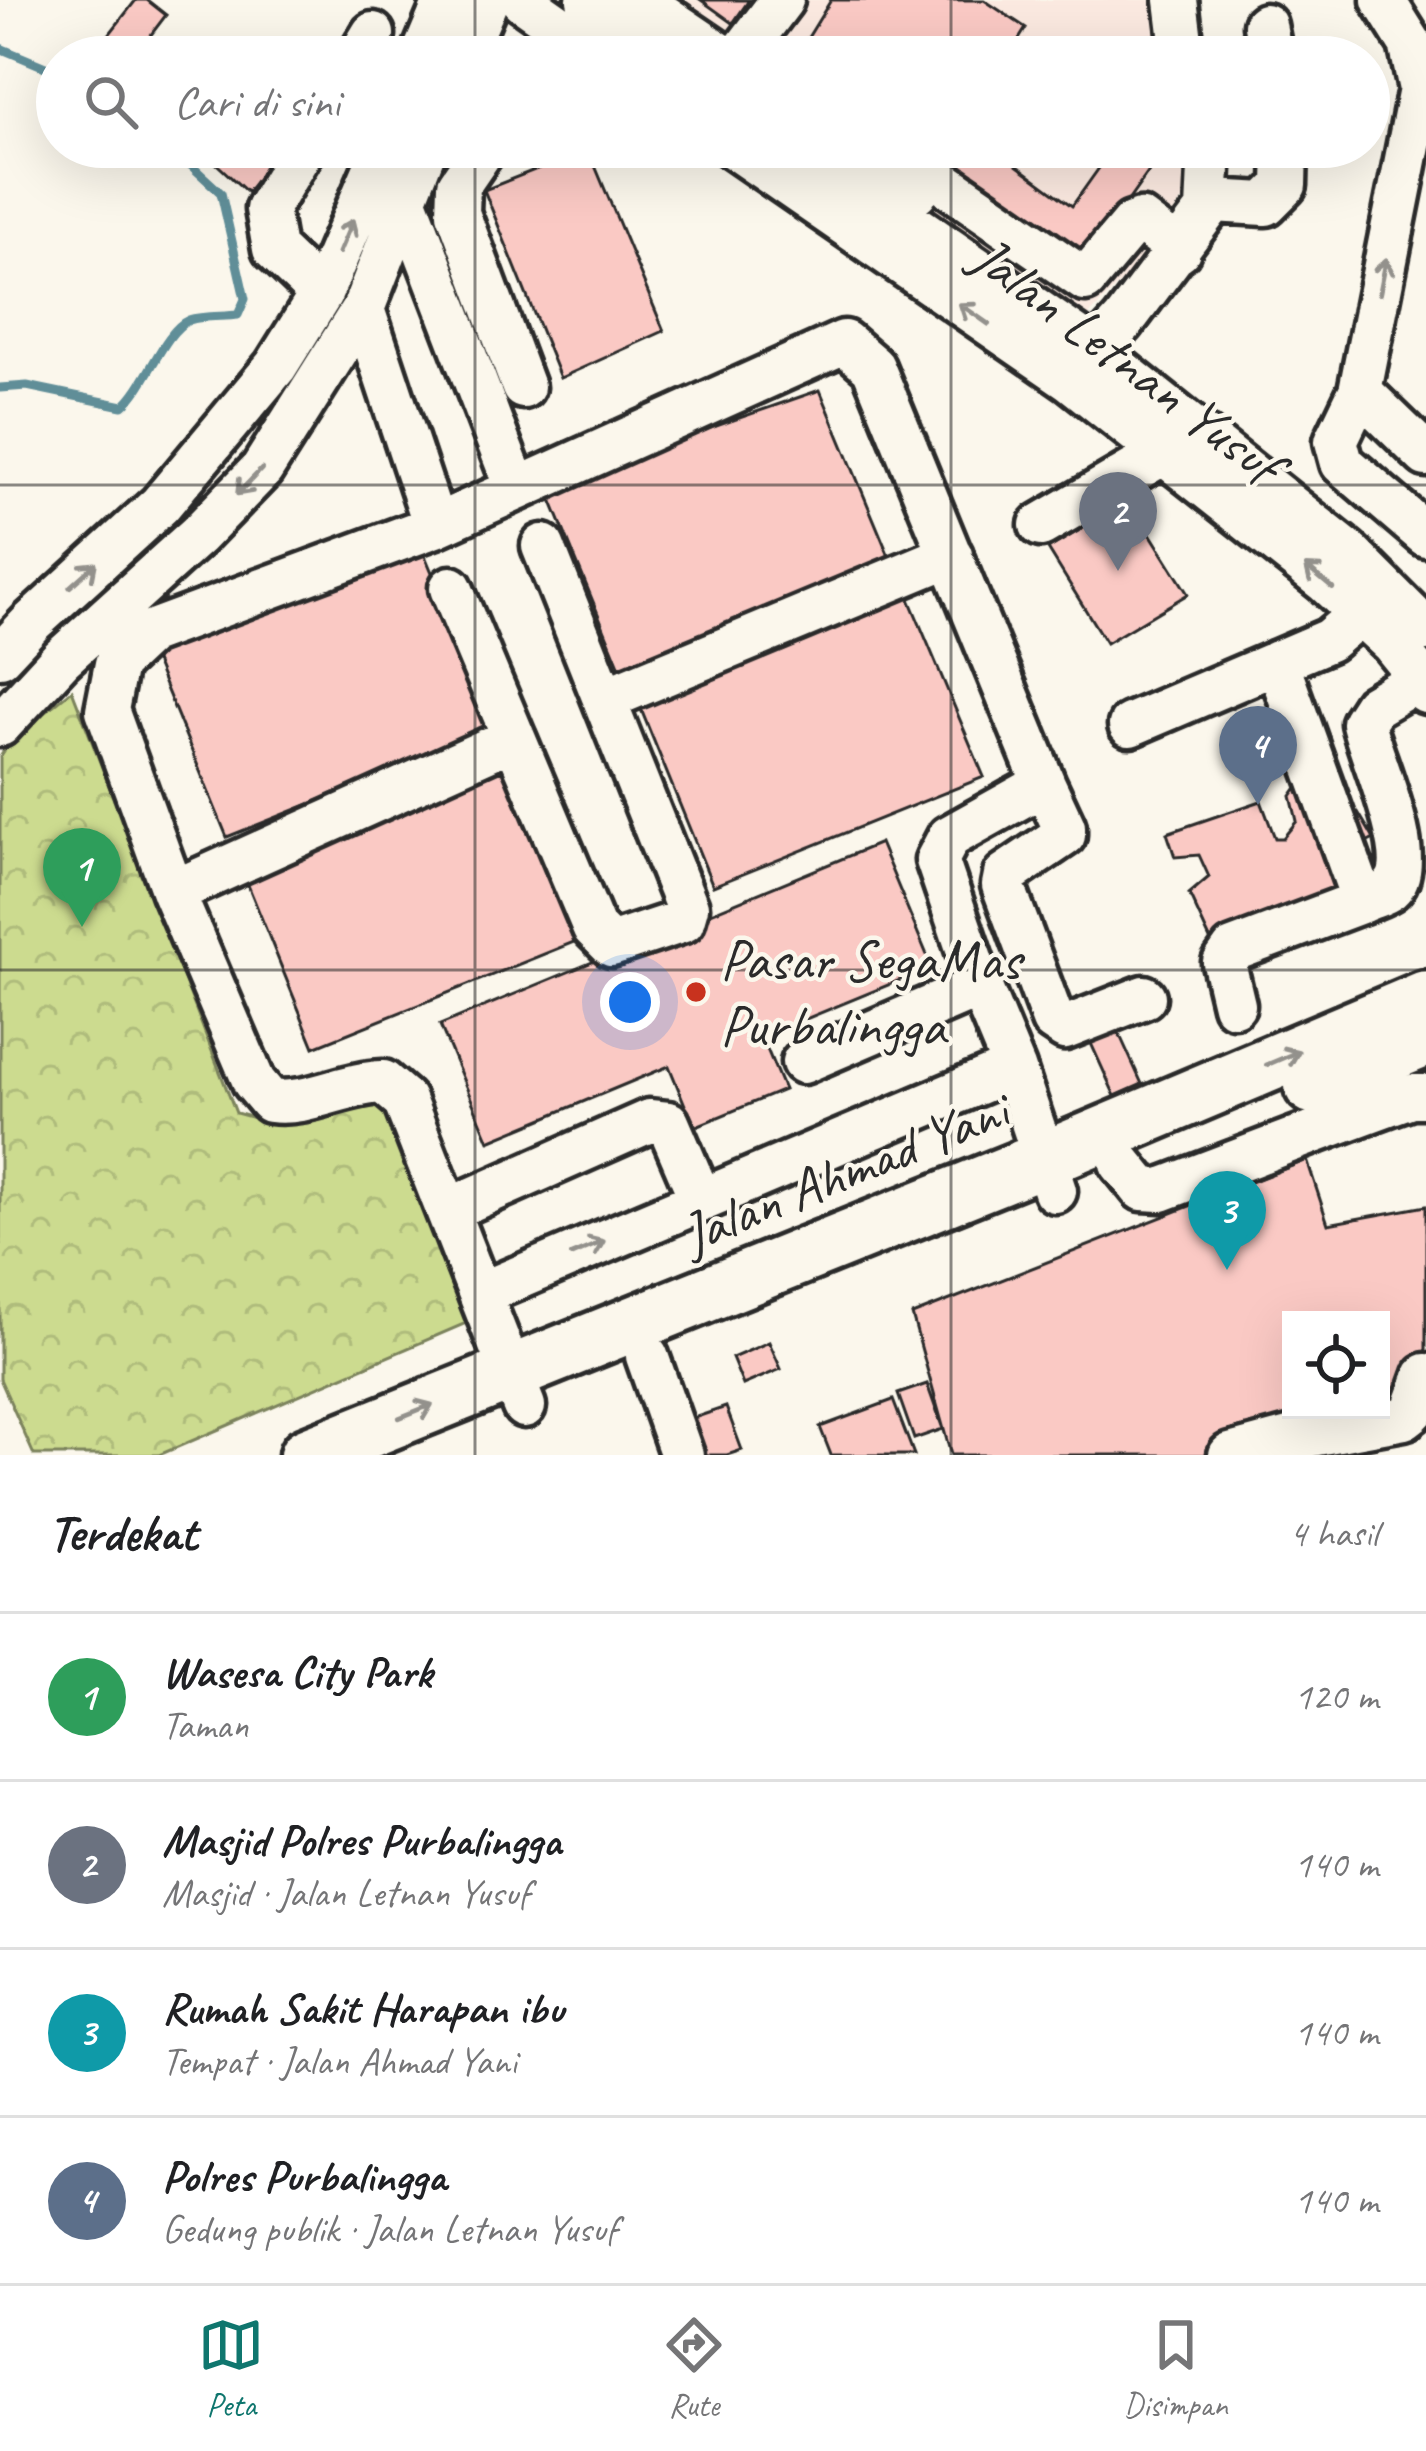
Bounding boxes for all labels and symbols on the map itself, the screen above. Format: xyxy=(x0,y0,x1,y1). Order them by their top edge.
one-way arrow xyxy=(337,218,358,255)
street label: Jalan Letnan Yusuf xyxy=(955,218,1304,506)
one-way arrow xyxy=(1373,257,1395,296)
one-way arrow xyxy=(958,301,992,326)
one-way arrow xyxy=(235,467,263,497)
pin: 2 xyxy=(1079,472,1157,571)
one-way arrow xyxy=(68,561,98,589)
one-way arrow xyxy=(1304,563,1335,591)
pin: 4 xyxy=(1219,706,1297,805)
pin: 1 xyxy=(43,828,121,927)
place label: Pasar SegaMas Purbalingga xyxy=(720,924,1026,1062)
your location xyxy=(600,972,660,1032)
marker: Pasar SegaMas Purbalingga xyxy=(683,979,709,1005)
one-way arrow xyxy=(1263,1046,1300,1067)
street label: Jalan Ahmad Yani xyxy=(668,1071,1024,1271)
pin: 3 xyxy=(1188,1171,1266,1270)
one-way arrow xyxy=(569,1236,606,1257)
one-way arrow xyxy=(396,1399,433,1420)

